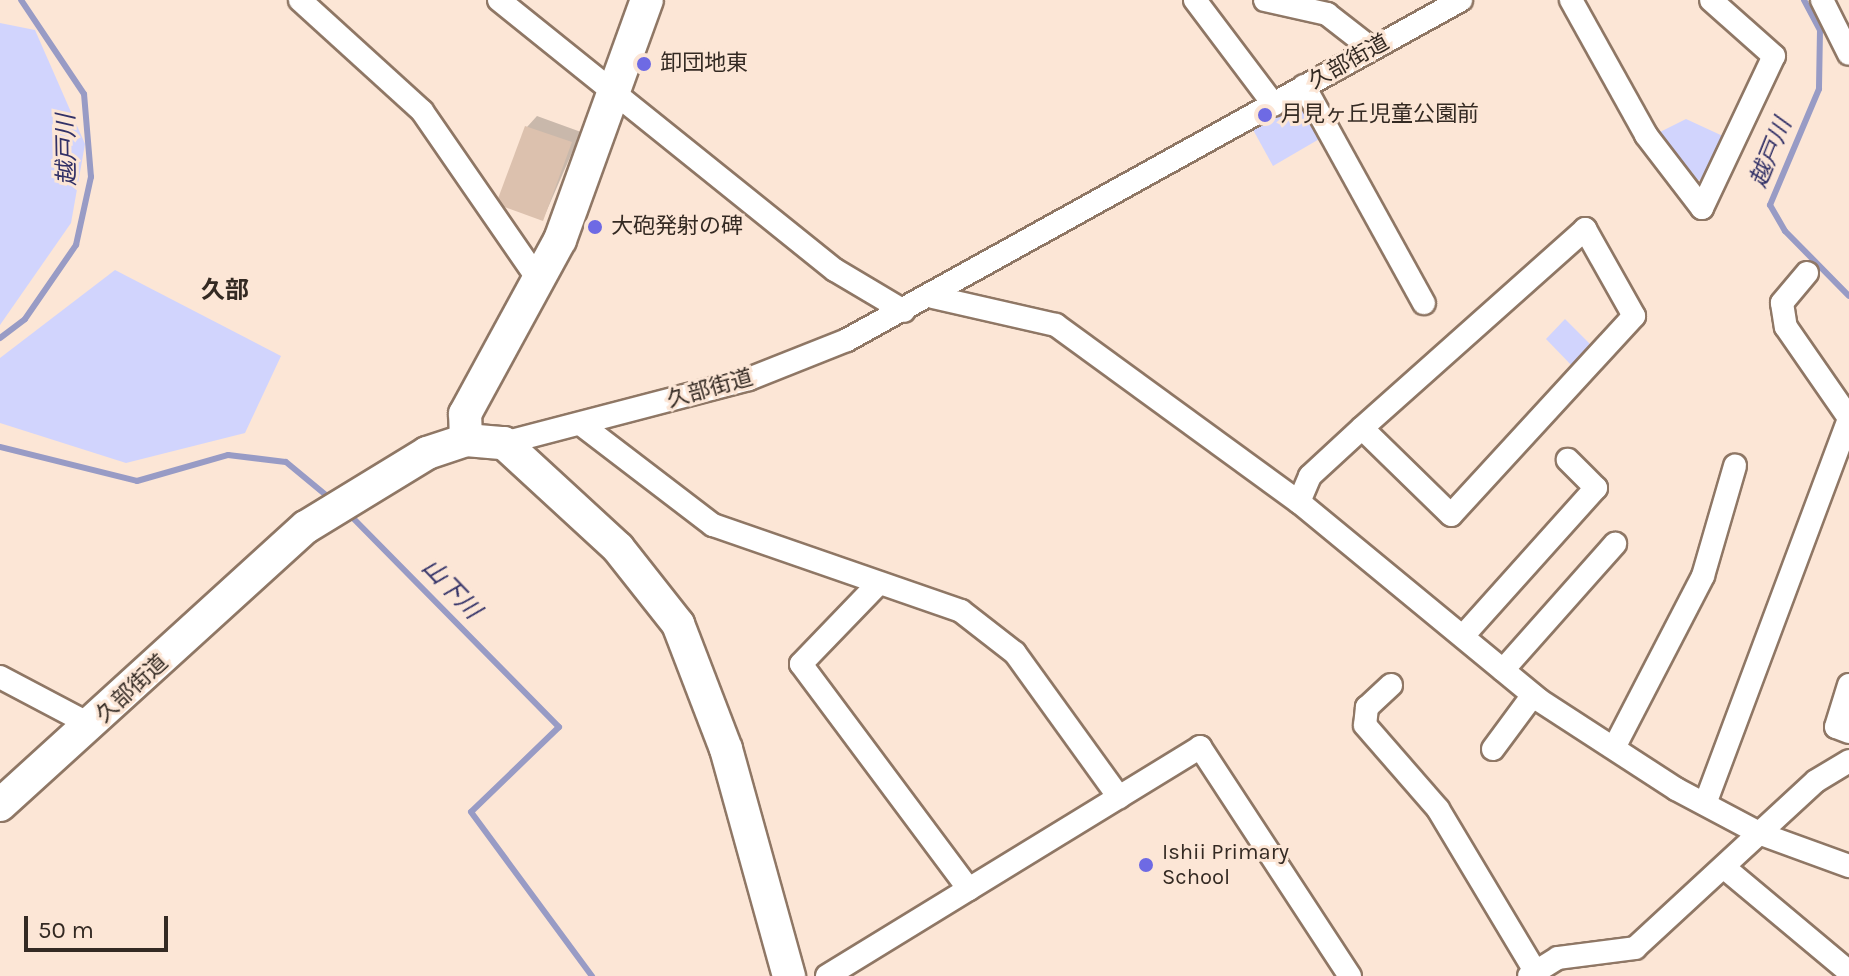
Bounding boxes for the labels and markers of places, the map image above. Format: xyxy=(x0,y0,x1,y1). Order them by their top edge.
place label: 卸団地東 xyxy=(660,51,748,77)
marker: 卸団地東 xyxy=(635,55,653,73)
place label: 月見ヶ丘児童公園前 xyxy=(1281,102,1479,128)
marker: 月見ヶ丘児童公園前 xyxy=(1256,106,1274,124)
place label: 大砲発射の碑 xyxy=(611,214,743,240)
marker: 大砲発射の碑 xyxy=(586,218,604,236)
place label: Ishii Primary School xyxy=(1162,839,1289,890)
marker: Ishii Primary School xyxy=(1137,856,1155,874)

